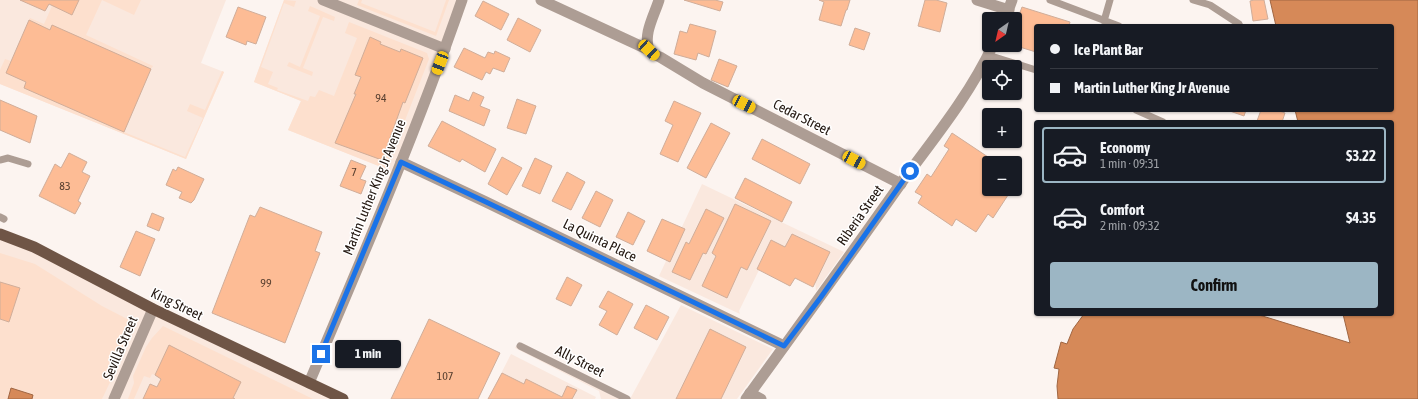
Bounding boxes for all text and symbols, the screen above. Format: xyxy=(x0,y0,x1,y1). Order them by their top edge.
north arrow xyxy=(982,12,1022,52)
map controls xyxy=(982,12,1022,196)
car xyxy=(636,37,662,63)
text: Ice Plant Bar xyxy=(1074,41,1143,58)
car xyxy=(430,50,450,76)
button: locate xyxy=(982,60,1022,100)
text: Martin Luther King Jr Avenue xyxy=(1074,79,1230,96)
house number: 94 xyxy=(375,91,387,105)
car xyxy=(731,93,757,115)
street label: Cedar Street xyxy=(771,96,833,138)
button: + xyxy=(982,108,1022,148)
street label: Martin Luther King Jr Avenue xyxy=(339,117,409,257)
icon: car xyxy=(1052,137,1088,173)
text: Economy xyxy=(1100,139,1150,156)
text: $3.22 xyxy=(1346,147,1376,164)
car xyxy=(841,149,867,171)
button: − xyxy=(982,156,1022,196)
text: 1 min · 09:31 xyxy=(1100,156,1160,171)
route start xyxy=(901,162,919,180)
house number: 7 xyxy=(351,165,357,179)
house number: 83 xyxy=(59,179,71,193)
street label: Riberia Street xyxy=(833,182,887,248)
icon: car xyxy=(1052,199,1088,235)
text: Comfort xyxy=(1100,201,1144,218)
text: $4.35 xyxy=(1346,209,1376,226)
street label: La Quinta Place xyxy=(561,215,639,265)
text: 2 min · 09:32 xyxy=(1100,218,1160,233)
button: Confirm xyxy=(1050,262,1378,308)
house number: 99 xyxy=(260,276,272,290)
street label: King Street xyxy=(149,285,205,323)
street label: Sevilla Street xyxy=(99,314,141,382)
callout: 1 min xyxy=(335,340,401,368)
street label: Ally Street xyxy=(553,342,607,380)
route end xyxy=(312,345,330,363)
text: 1 min xyxy=(355,346,381,361)
house number: 107 xyxy=(437,369,454,383)

